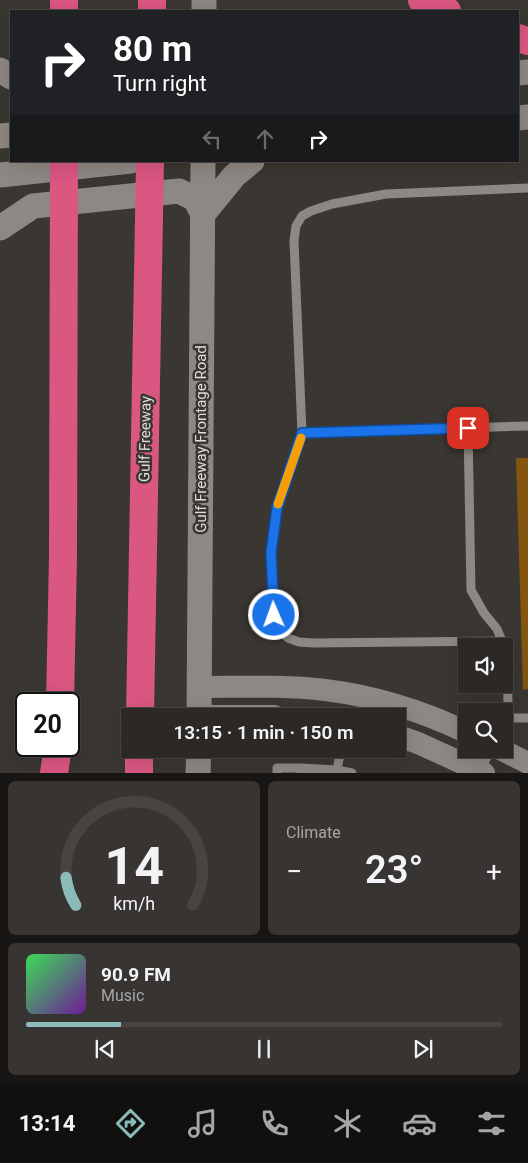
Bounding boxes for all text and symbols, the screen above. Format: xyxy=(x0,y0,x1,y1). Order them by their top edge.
text: 80 m xyxy=(113,29,192,70)
icon: right xyxy=(30,30,95,95)
text: Turn right xyxy=(113,71,207,96)
icon: left xyxy=(198,125,226,153)
icon: ahead xyxy=(251,125,279,153)
icon: right xyxy=(304,125,332,153)
street label: Gulf Freeway Frontage Road xyxy=(192,345,210,533)
street label: Gulf Freeway xyxy=(135,396,155,482)
pin xyxy=(447,407,489,449)
icon: arrive xyxy=(454,414,482,442)
position arrow xyxy=(247,588,299,640)
map controls xyxy=(458,638,513,758)
button: sound xyxy=(458,638,513,693)
speed limit sign: 20 xyxy=(15,692,80,757)
button: search xyxy=(458,703,513,758)
text: 13:15 · 1 min · 150 m xyxy=(173,721,354,744)
text: Climate xyxy=(286,823,341,842)
text: 14 xyxy=(104,836,164,897)
text: 23° xyxy=(365,848,423,892)
text: − xyxy=(286,855,302,888)
text: + xyxy=(486,855,502,888)
text: km/h xyxy=(113,893,155,914)
text: 90.9 FM xyxy=(101,963,171,986)
text: Music xyxy=(101,986,144,1005)
icon: previous xyxy=(91,1035,119,1063)
icon: pause xyxy=(250,1035,278,1063)
icon: next xyxy=(409,1035,437,1063)
icon: directions xyxy=(113,1106,148,1141)
icon: music xyxy=(185,1106,220,1141)
icon: phone xyxy=(257,1106,292,1141)
icon: climate xyxy=(330,1106,365,1141)
icon: car xyxy=(402,1106,437,1141)
icon: filters xyxy=(474,1106,509,1141)
text: 13:14 xyxy=(19,1111,75,1136)

